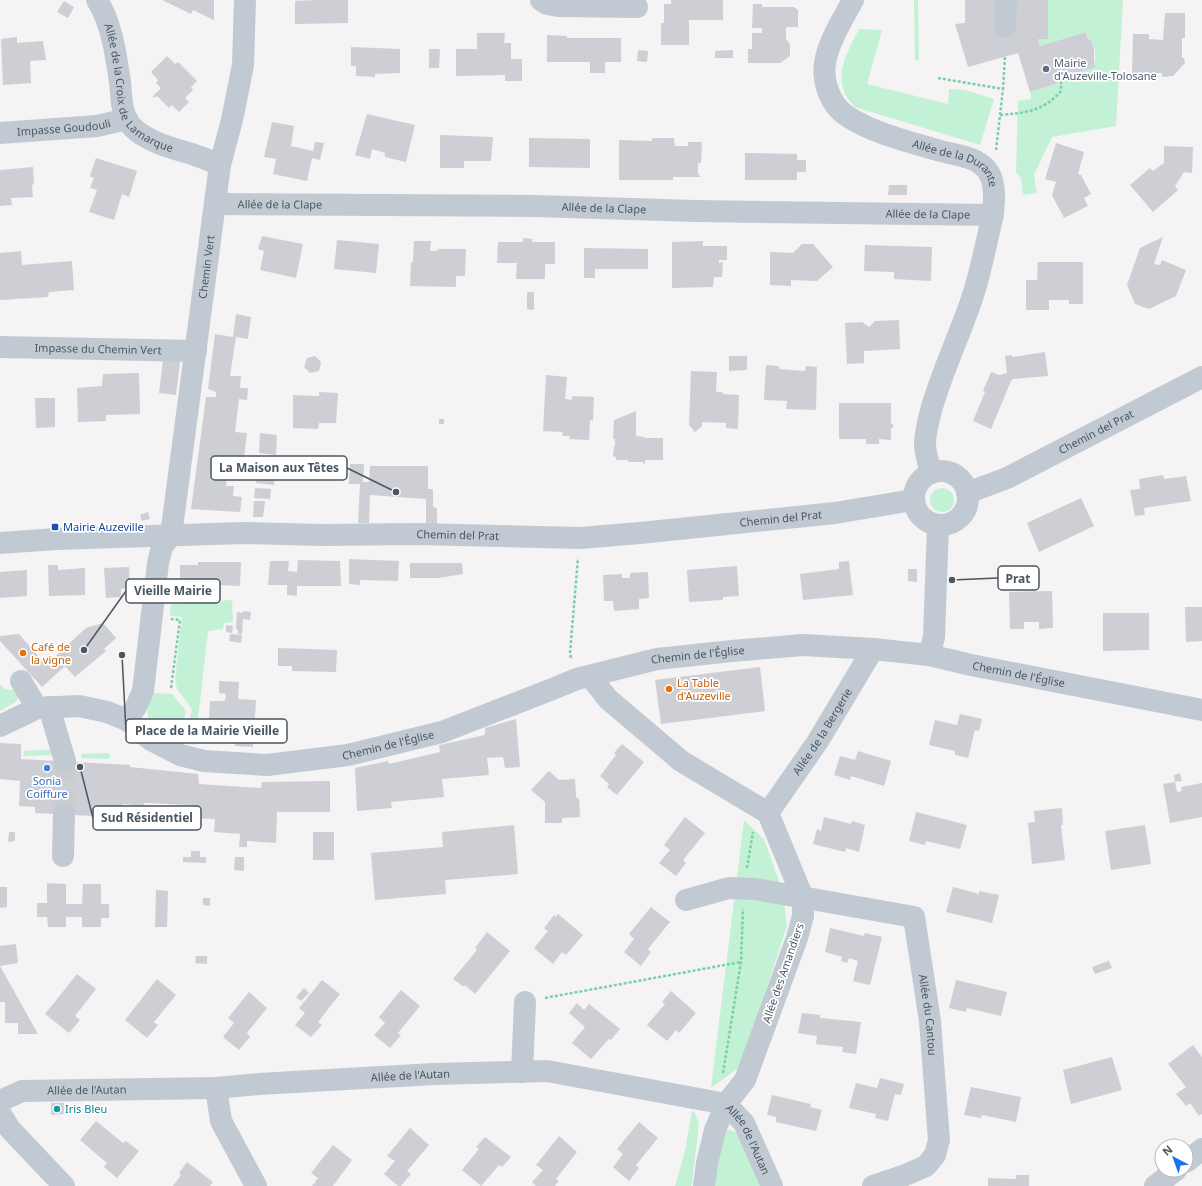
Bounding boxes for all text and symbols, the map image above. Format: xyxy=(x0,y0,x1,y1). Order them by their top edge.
street label: Allée de la Croix de Lamarque xyxy=(101,21,175,155)
place label: Mairie d'Auzeville-Tolosane xyxy=(1054,55,1157,83)
marker: Mairie d'Auzeville-Tolosane xyxy=(1041,64,1051,74)
street label: Impasse Goudouli xyxy=(16,115,112,139)
street label: Allée de la Durante xyxy=(911,135,1001,188)
street label: Allée de la Clape xyxy=(238,196,322,212)
street label: Allée de la Clape xyxy=(561,199,647,216)
street label: Allée de la Clape xyxy=(885,206,970,222)
street label: Chemin Vert xyxy=(194,234,218,300)
street label: Impasse du Chemin Vert xyxy=(34,340,162,357)
street label: Chemin del Prat xyxy=(1056,406,1136,457)
callout: La Maison aux Têtes xyxy=(211,456,347,480)
text: La Maison aux Têtes xyxy=(219,459,339,476)
street label: Chemin del Prat xyxy=(739,506,823,530)
place label: Mairie Auzeville xyxy=(63,519,144,534)
marker: Mairie Auzeville xyxy=(50,522,60,532)
street label: Chemin del Prat xyxy=(416,526,499,543)
callout: Prat xyxy=(998,566,1039,590)
text: Prat xyxy=(1006,570,1030,587)
callout: Vieille Mairie xyxy=(126,579,220,603)
text: Vieille Mairie xyxy=(134,582,212,599)
place label: Café de la vigne xyxy=(31,639,71,667)
street label: Chemin de l'Église xyxy=(649,642,745,667)
marker: Café de la vigne xyxy=(18,648,28,658)
street label: Chemin de l'Église xyxy=(971,657,1067,690)
place label: La Table d'Auzeville xyxy=(677,675,731,703)
marker: La Table d'Auzeville xyxy=(664,684,674,694)
street label: Allée de la Bergerie xyxy=(789,685,855,778)
callout: Place de la Mairie Vieille xyxy=(126,719,287,743)
text: Place de la Mairie Vieille xyxy=(135,722,279,739)
street label: Chemin de l'Église xyxy=(341,726,435,763)
marker: Sonia Coiffure xyxy=(42,763,52,773)
place label: Sonia Coiffure xyxy=(26,773,68,801)
callout: Sud Résidentiel xyxy=(93,806,201,830)
text: Sud Résidentiel xyxy=(101,809,193,826)
street label: Allée des Amandiers xyxy=(758,921,807,1025)
street label: Allée du Cantou xyxy=(916,973,941,1056)
street label: Allée de l'Autan xyxy=(370,1066,450,1085)
street label: Allée de l'Autan xyxy=(47,1081,127,1098)
street label: Allée de l'Autan xyxy=(723,1100,774,1177)
place label: Iris Bleu xyxy=(65,1101,107,1116)
marker: Iris Bleu xyxy=(52,1104,62,1114)
north arrow xyxy=(1154,1138,1194,1178)
text: N xyxy=(1159,1141,1175,1159)

